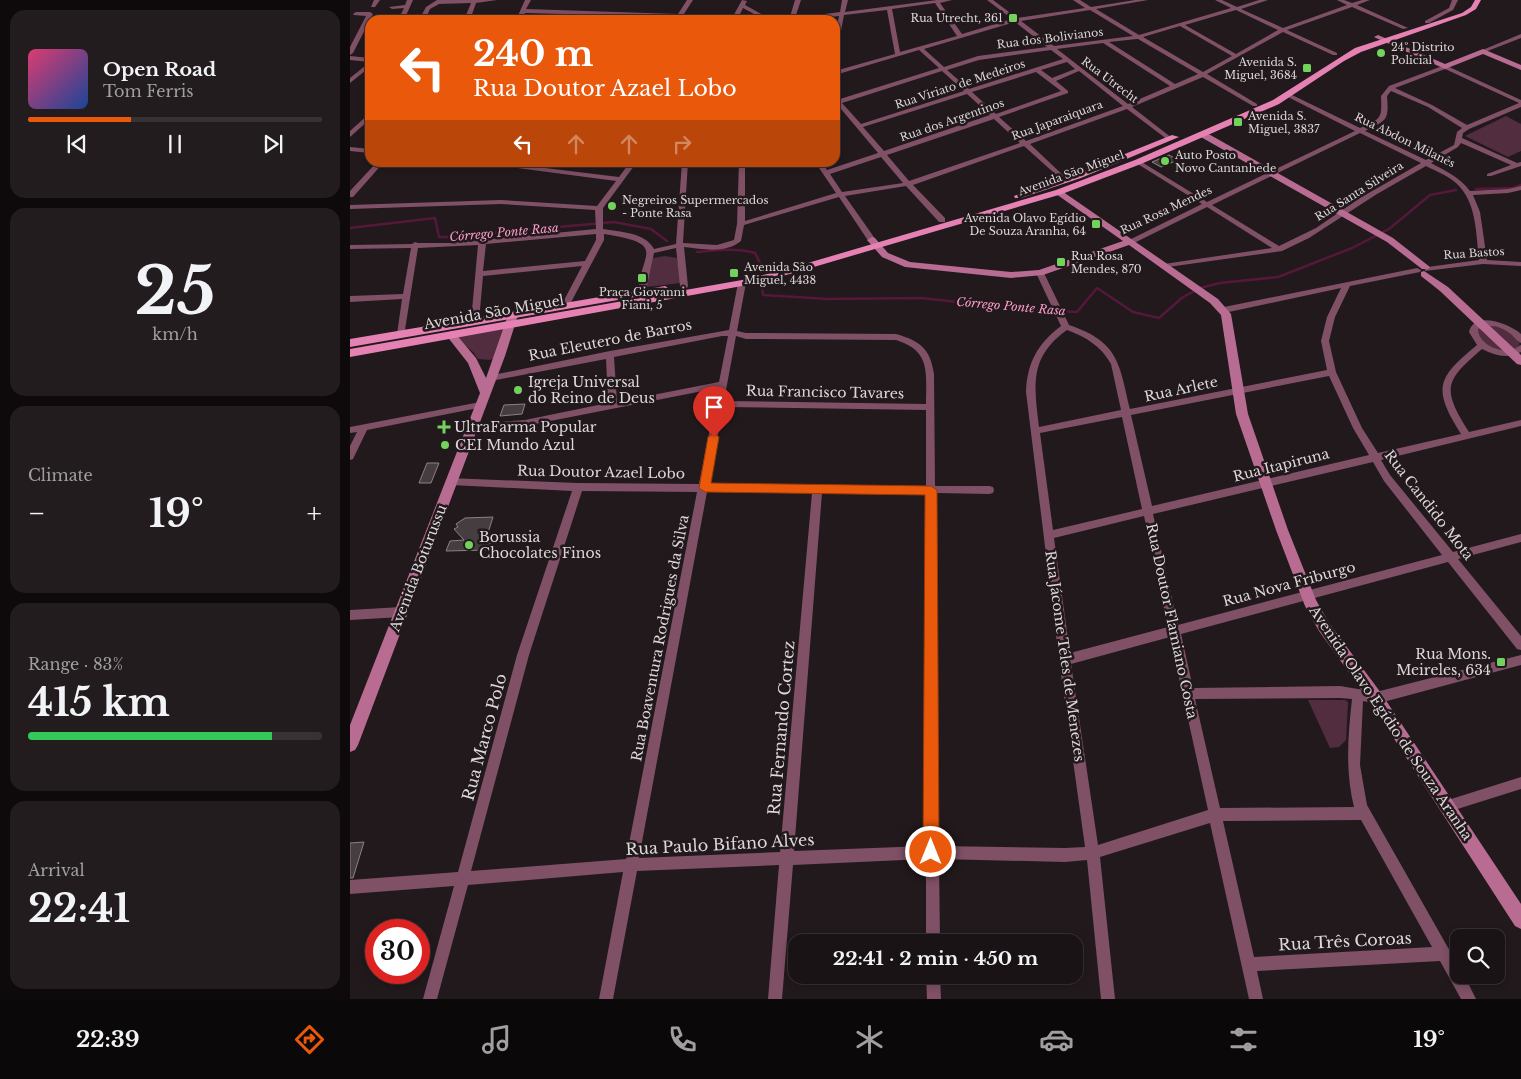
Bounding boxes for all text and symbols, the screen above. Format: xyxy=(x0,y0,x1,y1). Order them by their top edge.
place label: Rua Utrecht, 361 xyxy=(911,11,1003,25)
marker: Rua Utrecht, 361 xyxy=(1007,12,1019,24)
street label: Rua dos Bolivianos xyxy=(996,25,1104,51)
text: 240 m xyxy=(473,32,593,75)
icon: left xyxy=(390,35,455,100)
place label: 24º Distrito Policial xyxy=(1391,40,1455,67)
marker: 24º Distrito Policial xyxy=(1375,47,1387,59)
street label: Rua Utrecht xyxy=(1079,54,1142,106)
place label: Avenida S. Miguel, 3684 xyxy=(1224,55,1297,82)
street label: Rua Viriato de Medeiros xyxy=(893,56,1027,112)
text: Open Road xyxy=(103,58,216,81)
marker: Avenida S. Miguel, 3684 xyxy=(1301,62,1313,74)
text: Rua Doutor Azael Lobo xyxy=(473,75,737,102)
text: Tom Ferris xyxy=(103,81,194,101)
street label: Rua dos Argentinos xyxy=(898,96,1006,144)
street label: Rua Japaraiquara xyxy=(1010,97,1105,143)
place label: Avenida S. Miguel, 3837 xyxy=(1247,109,1320,136)
street label: Rua Abdon Milanês xyxy=(1352,110,1458,170)
marker: Avenida S. Miguel, 3837 xyxy=(1232,116,1244,128)
icon: previous xyxy=(63,130,91,158)
icon: pause xyxy=(161,130,189,158)
icon: next xyxy=(259,130,287,158)
icon: left xyxy=(509,130,537,158)
icon: ahead xyxy=(562,130,590,158)
icon: ahead xyxy=(615,130,643,158)
icon: right xyxy=(668,130,696,158)
street label: Avenida São Miguel xyxy=(1015,147,1126,199)
place label: Auto Posto Novo Cantanhede xyxy=(1174,148,1276,175)
marker: Auto Posto Novo Cantanhede xyxy=(1159,155,1171,167)
street label: Rua Santa Silveira xyxy=(1312,158,1406,224)
street label: Rua Rosa Mendes xyxy=(1118,183,1214,237)
place label: Negreiros Supermercados - Ponte Rasa xyxy=(622,193,768,220)
marker: Negreiros Supermercados - Ponte Rasa xyxy=(606,200,618,212)
place label: Avenida Olavo Egídio De Souza Aranha, 64 xyxy=(963,211,1086,238)
marker: Avenida Olavo Egídio De Souza Aranha, 64 xyxy=(1090,218,1102,230)
water label: Córrego Ponte Rasa xyxy=(449,220,559,244)
street label: Rua Bastos xyxy=(1443,244,1505,262)
place label: Rua Rosa Mendes, 870 xyxy=(1071,249,1142,276)
text: 25 xyxy=(135,251,216,332)
marker: Rua Rosa Mendes, 870 xyxy=(1055,256,1067,268)
place label: Avenida São Miguel, 4438 xyxy=(743,260,816,287)
marker: Avenida São Miguel, 4438 xyxy=(728,267,740,279)
marker: Praça Giovanni Fiani, 5 xyxy=(636,272,648,284)
place label: Praça Giovanni Fiani, 5 xyxy=(599,285,685,312)
street label: Avenida São Miguel xyxy=(421,291,566,333)
water label: Córrego Ponte Rasa xyxy=(956,294,1066,318)
street label: Rua Eleutero de Barros xyxy=(527,315,693,365)
text: km/h xyxy=(152,324,198,344)
street label: Rua Arlete xyxy=(1143,372,1219,406)
place label: Igreja Universal do Reino de Deus xyxy=(528,373,655,407)
street label: Rua Francisco Tavares xyxy=(746,382,904,402)
marker: Igreja Universal do Reino de Deus xyxy=(512,384,524,396)
pin xyxy=(693,386,735,437)
icon: arrive xyxy=(700,393,728,421)
place label: UltraFarma Popular xyxy=(454,418,597,436)
marker: UltraFarma Popular xyxy=(438,421,450,433)
place label: CEI Mundo Azul xyxy=(455,436,575,454)
marker: CEI Mundo Azul xyxy=(439,439,451,451)
street label: Rua Itapiruna xyxy=(1231,444,1331,486)
street label: Rua Candido Mota xyxy=(1380,446,1478,564)
street label: Rua Doutor Azael Lobo xyxy=(517,462,685,482)
text: Climate xyxy=(28,465,93,485)
text: 19° xyxy=(149,490,204,537)
text: − xyxy=(28,496,46,531)
text: + xyxy=(307,496,322,531)
street label: Avenida Boturussu xyxy=(385,501,451,635)
street label: Rua Boaventura Rodrigues da Silva xyxy=(627,513,693,763)
street label: Rua Doutor Flamiano Costa xyxy=(1142,522,1202,721)
place label: Borussia Chocolates Finos xyxy=(479,528,601,562)
marker: Borussia Chocolates Finos xyxy=(463,539,475,551)
street label: Rua Jácome Téles de Menezes xyxy=(1041,549,1089,763)
street label: Rua Nova Friburgo xyxy=(1221,558,1357,610)
street label: Avenida Olavo Egídio de Souza Aranha xyxy=(1305,601,1477,844)
street label: Rua Fernando Cortez xyxy=(763,640,799,816)
place label: Rua Mons. Meireles, 634 xyxy=(1396,645,1491,679)
text: Range · 83% xyxy=(28,654,123,674)
marker: Rua Mons. Meireles, 634 xyxy=(1495,656,1507,668)
street label: Rua Marco Polo xyxy=(457,671,511,803)
text: 415 km xyxy=(28,679,170,726)
position arrow xyxy=(904,825,956,877)
street label: Rua Paulo Bifano Alves xyxy=(625,829,815,859)
text: Arrival xyxy=(28,860,85,880)
text: 22:41 xyxy=(28,885,130,932)
speed limit sign: 30 xyxy=(365,919,430,984)
street label: Rua Três Coroas xyxy=(1278,928,1412,954)
map controls xyxy=(1450,929,1505,984)
button: search xyxy=(1450,929,1505,984)
text: 22:41 · 2 min · 450 m xyxy=(833,947,1038,970)
icon: directions xyxy=(292,1022,327,1057)
icon: music xyxy=(479,1022,514,1057)
icon: phone xyxy=(665,1022,700,1057)
icon: climate xyxy=(852,1022,887,1057)
icon: car xyxy=(1039,1022,1074,1057)
icon: filters xyxy=(1226,1022,1261,1057)
text: 22:39 xyxy=(76,1026,140,1053)
text: 19° xyxy=(1413,1026,1445,1053)

